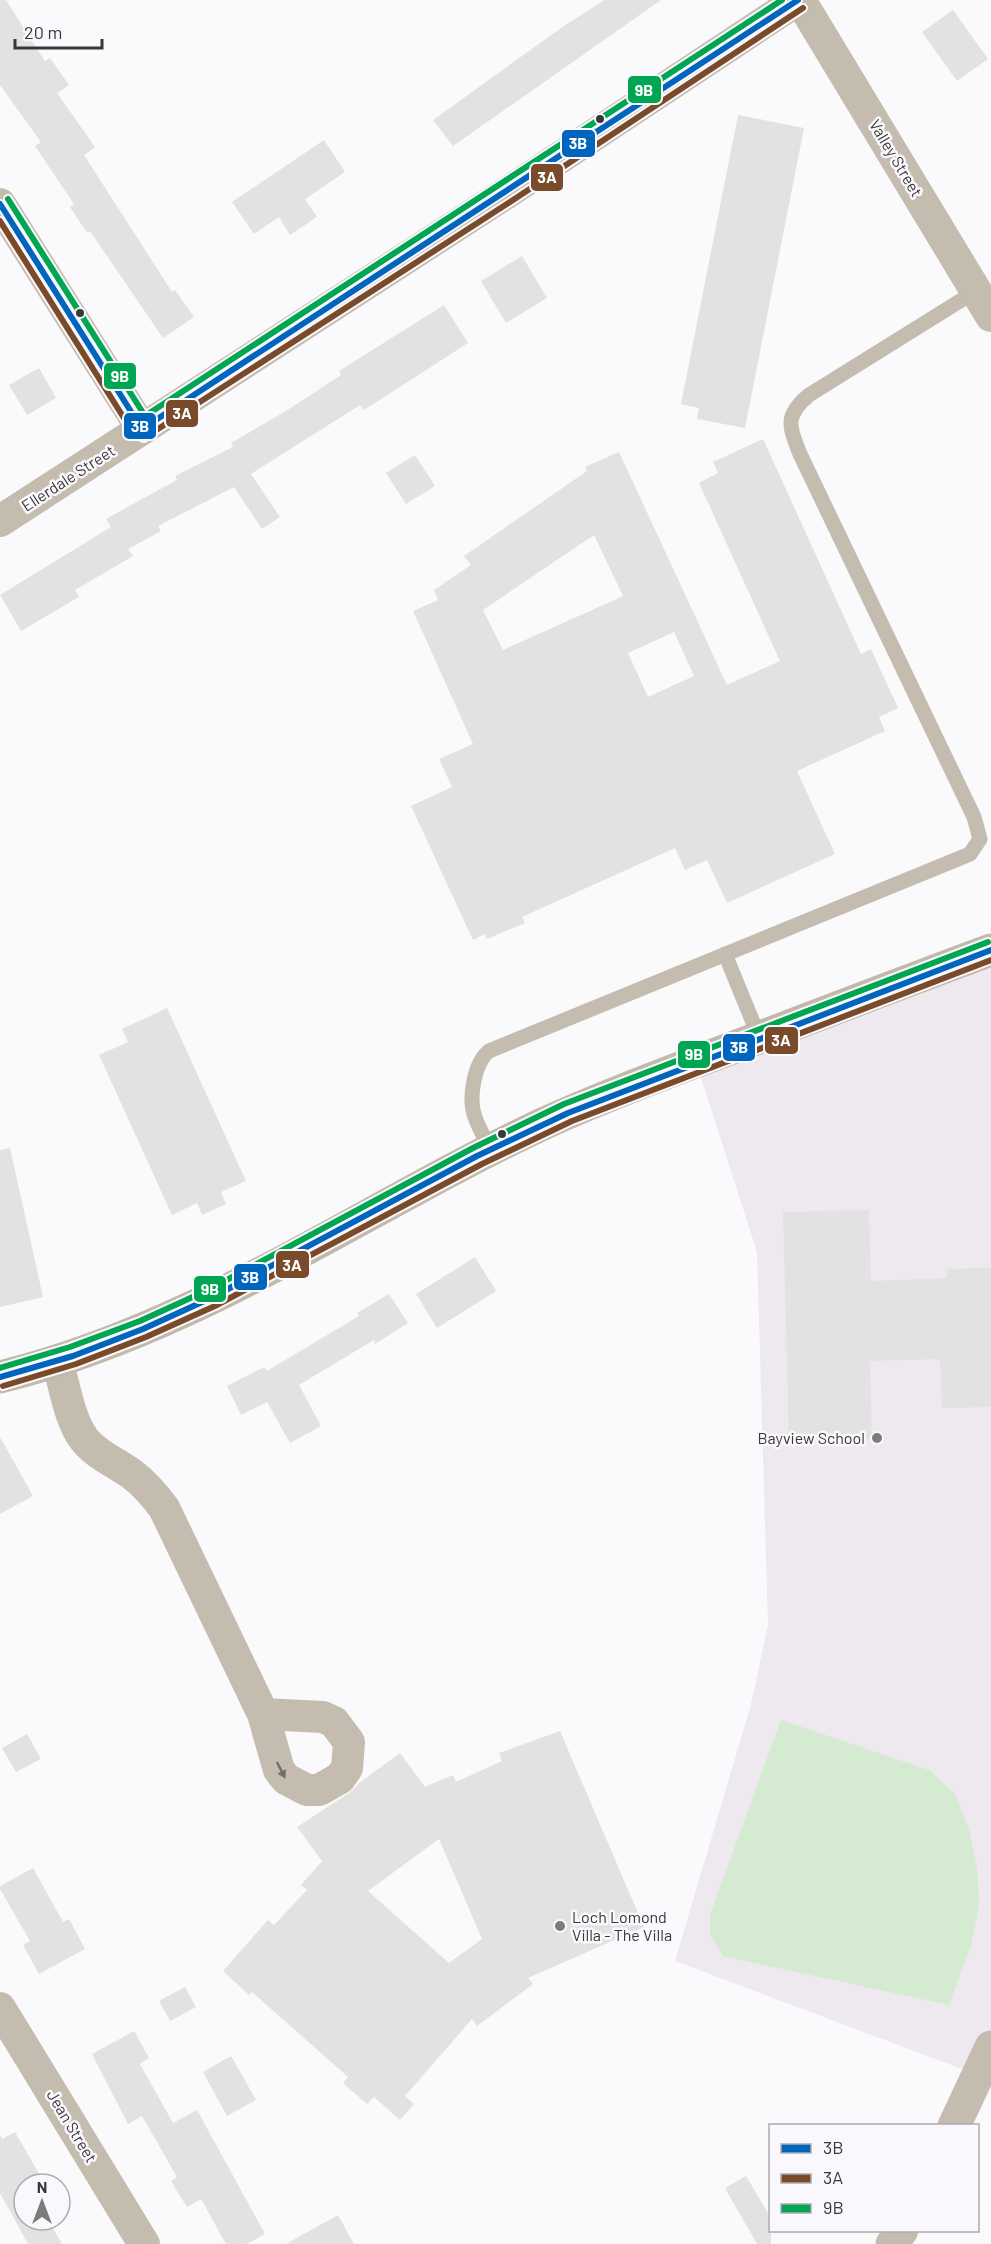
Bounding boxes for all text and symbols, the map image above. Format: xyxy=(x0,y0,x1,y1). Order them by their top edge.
scale bar xyxy=(15,12,102,50)
text: 20 m xyxy=(24,21,62,43)
line badge: 9B xyxy=(627,75,662,104)
text: 9B xyxy=(635,80,653,99)
unlabelled marker xyxy=(594,113,606,125)
street label: Valley Street xyxy=(866,116,927,200)
line badge: 3B xyxy=(561,129,596,158)
text: 3B xyxy=(569,133,587,152)
line badge: 3A xyxy=(530,163,564,192)
text: 3A xyxy=(537,167,557,186)
unlabelled marker xyxy=(74,307,86,319)
line badge: 9B xyxy=(103,362,137,390)
text: 9B xyxy=(111,366,129,385)
line badge: 3A xyxy=(165,399,199,428)
text: 3A xyxy=(172,403,192,422)
line badge: 3B xyxy=(123,412,157,440)
text: 3B xyxy=(131,416,149,435)
street label: Ellerdale Street xyxy=(18,440,118,515)
line badge: 3A xyxy=(764,1026,799,1055)
text: 3A xyxy=(771,1030,791,1049)
line badge: 3B xyxy=(722,1033,756,1062)
text: 3B xyxy=(730,1037,748,1056)
line badge: 9B xyxy=(677,1040,711,1069)
text: 9B xyxy=(685,1044,703,1063)
unlabelled marker xyxy=(496,1128,508,1140)
line badge: 3A xyxy=(275,1250,310,1279)
text: 3A xyxy=(282,1255,302,1274)
line badge: 3B xyxy=(233,1263,268,1291)
text: 3B xyxy=(241,1267,259,1286)
line badge: 9B xyxy=(193,1275,227,1303)
text: 9B xyxy=(201,1279,219,1298)
place label: Bayview School xyxy=(758,1428,865,1447)
marker: Bayview School xyxy=(870,1431,884,1445)
one-way arrow xyxy=(276,1761,286,1778)
place label: Loch Lomond Villa - The Villa xyxy=(572,1907,672,1944)
marker: Loch Lomond Villa - The Villa xyxy=(553,1919,567,1933)
street label: Jean Street xyxy=(43,2086,102,2166)
legend xyxy=(769,2124,979,2232)
text: 3B xyxy=(823,2136,844,2158)
text: 3A xyxy=(823,2166,843,2188)
north arrow xyxy=(12,2172,72,2232)
text: N xyxy=(37,2177,47,2196)
text: 9B xyxy=(823,2196,844,2218)

